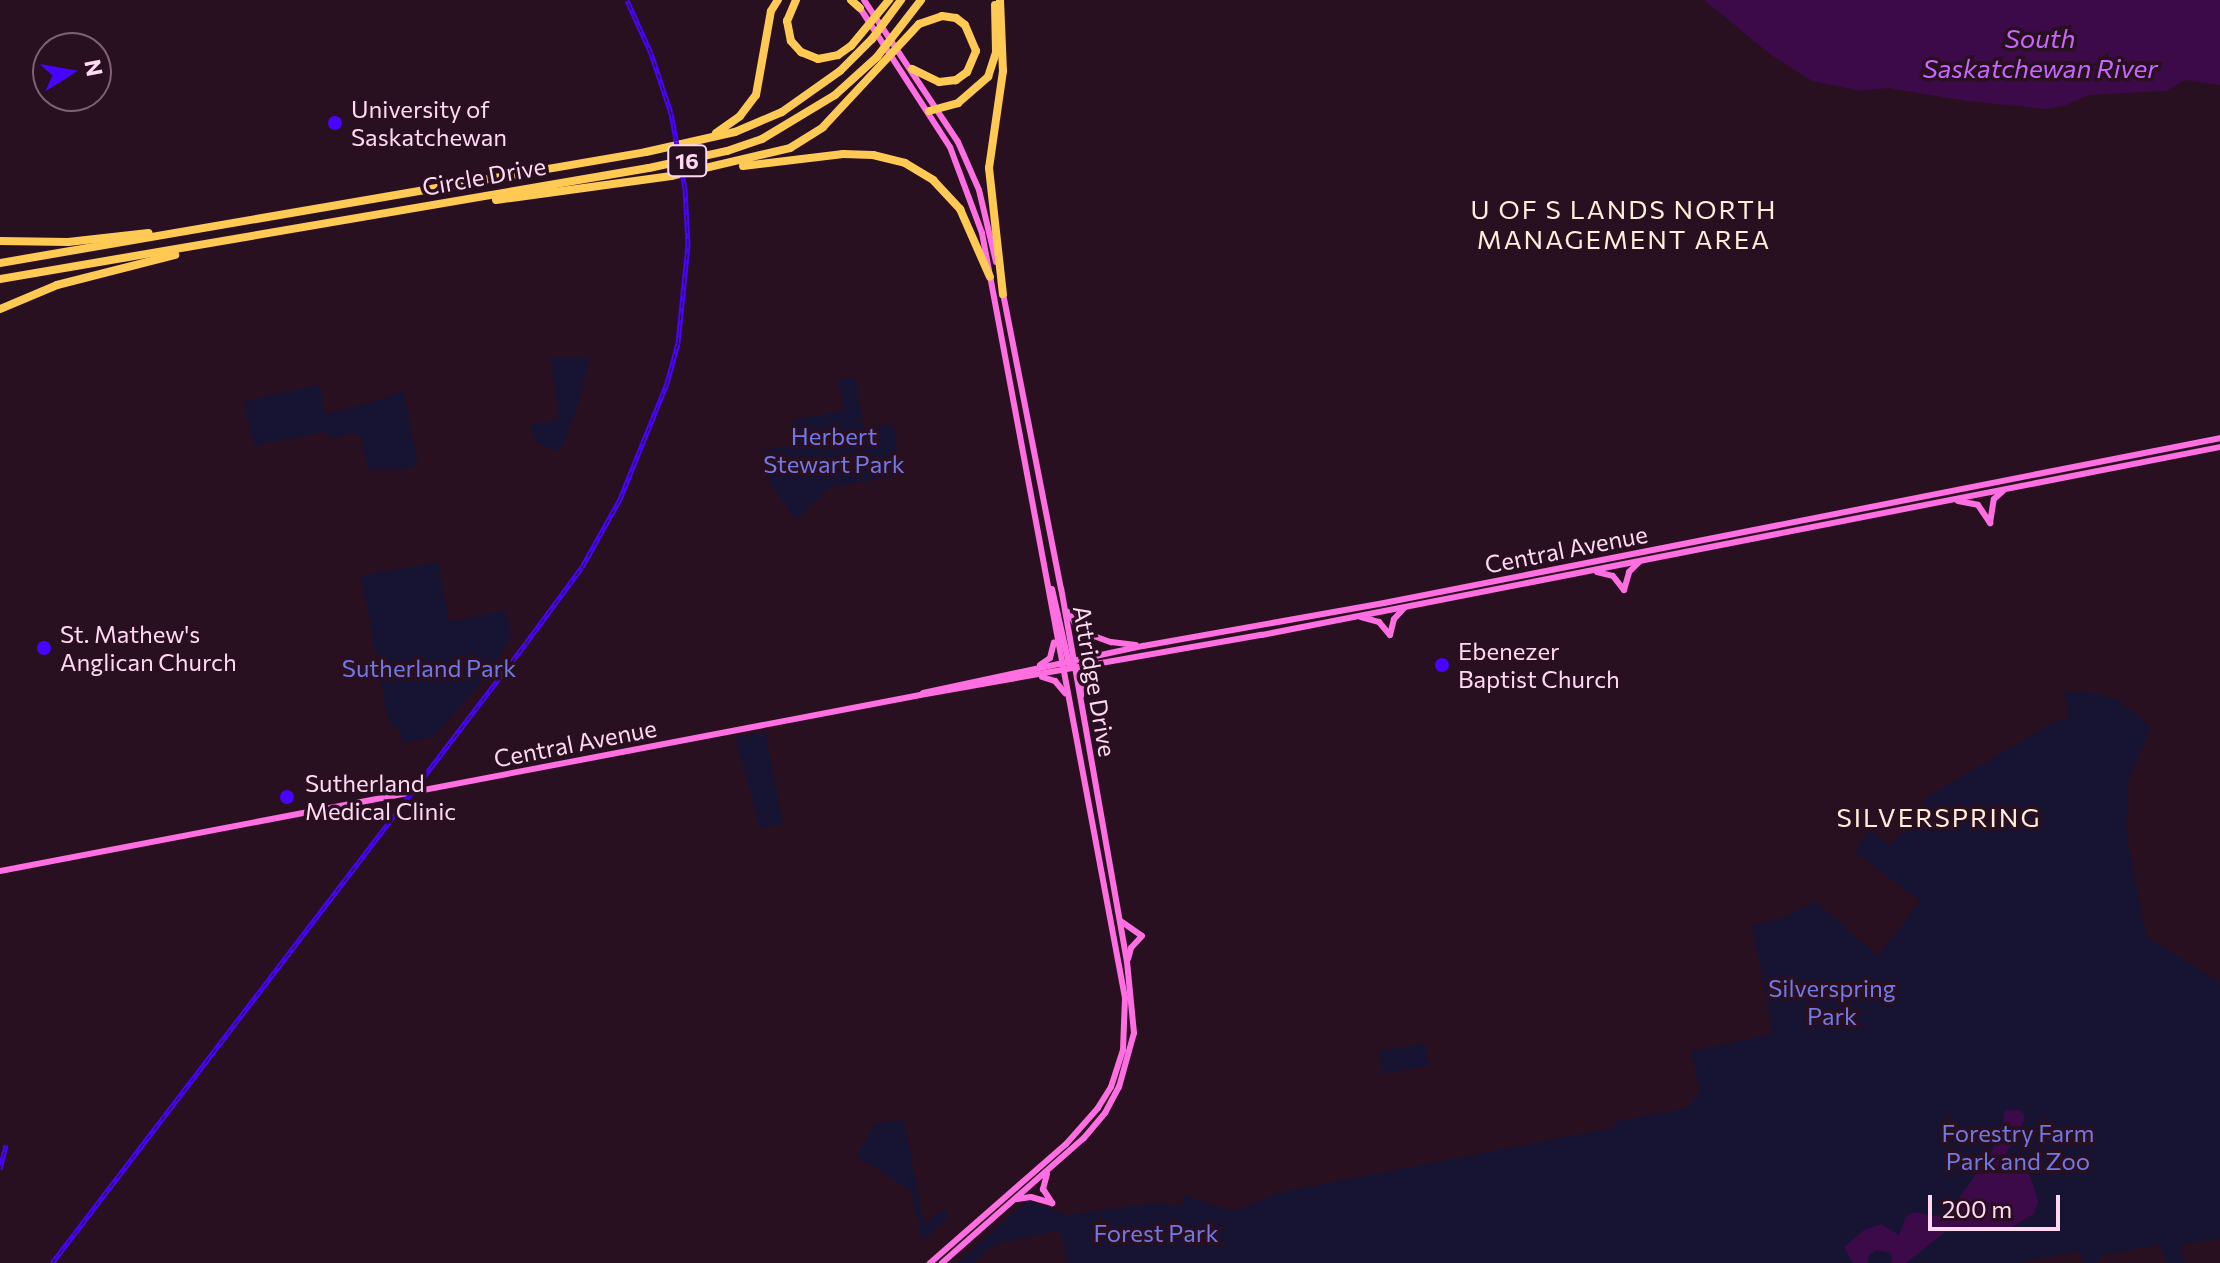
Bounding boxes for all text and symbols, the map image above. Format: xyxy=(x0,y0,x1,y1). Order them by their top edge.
water label: South Saskatchewan River xyxy=(1922,22,2158,84)
north arrow xyxy=(32,32,112,112)
text: N xyxy=(79,57,109,78)
place label: University of Saskatchewan xyxy=(351,95,507,151)
marker: University of Saskatchewan xyxy=(326,114,344,132)
road number: 16 xyxy=(667,143,707,179)
street label: Circle Drive xyxy=(420,151,548,201)
district label: U OF S LANDS NORTH MANAGEMENT AREA xyxy=(1470,193,1778,254)
park label: Herbert Stewart Park xyxy=(763,422,905,478)
street label: Central Avenue xyxy=(1482,519,1650,579)
street label: Attridge Drive xyxy=(1068,603,1122,759)
place label: St. Mathew's Anglican Church xyxy=(60,620,237,676)
place label: Ebenezer Baptist Church xyxy=(1458,637,1620,693)
marker: St. Mathew's Anglican Church xyxy=(35,639,53,657)
park label: Sutherland Park xyxy=(342,654,516,682)
marker: Ebenezer Baptist Church xyxy=(1433,656,1451,674)
street label: Central Avenue xyxy=(491,713,659,773)
place label: Sutherland Medical Clinic xyxy=(305,769,456,825)
marker: Sutherland Medical Clinic xyxy=(276,786,298,808)
district label: SILVERSPRING xyxy=(1837,801,2041,833)
park label: Silverspring Park xyxy=(1768,974,1896,1030)
park label: Forestry Farm Park and Zoo xyxy=(1941,1119,2095,1175)
scale bar xyxy=(1932,1179,2064,1229)
text: 200 m xyxy=(1942,1194,2012,1223)
park label: Forest Park xyxy=(1094,1219,1218,1247)

